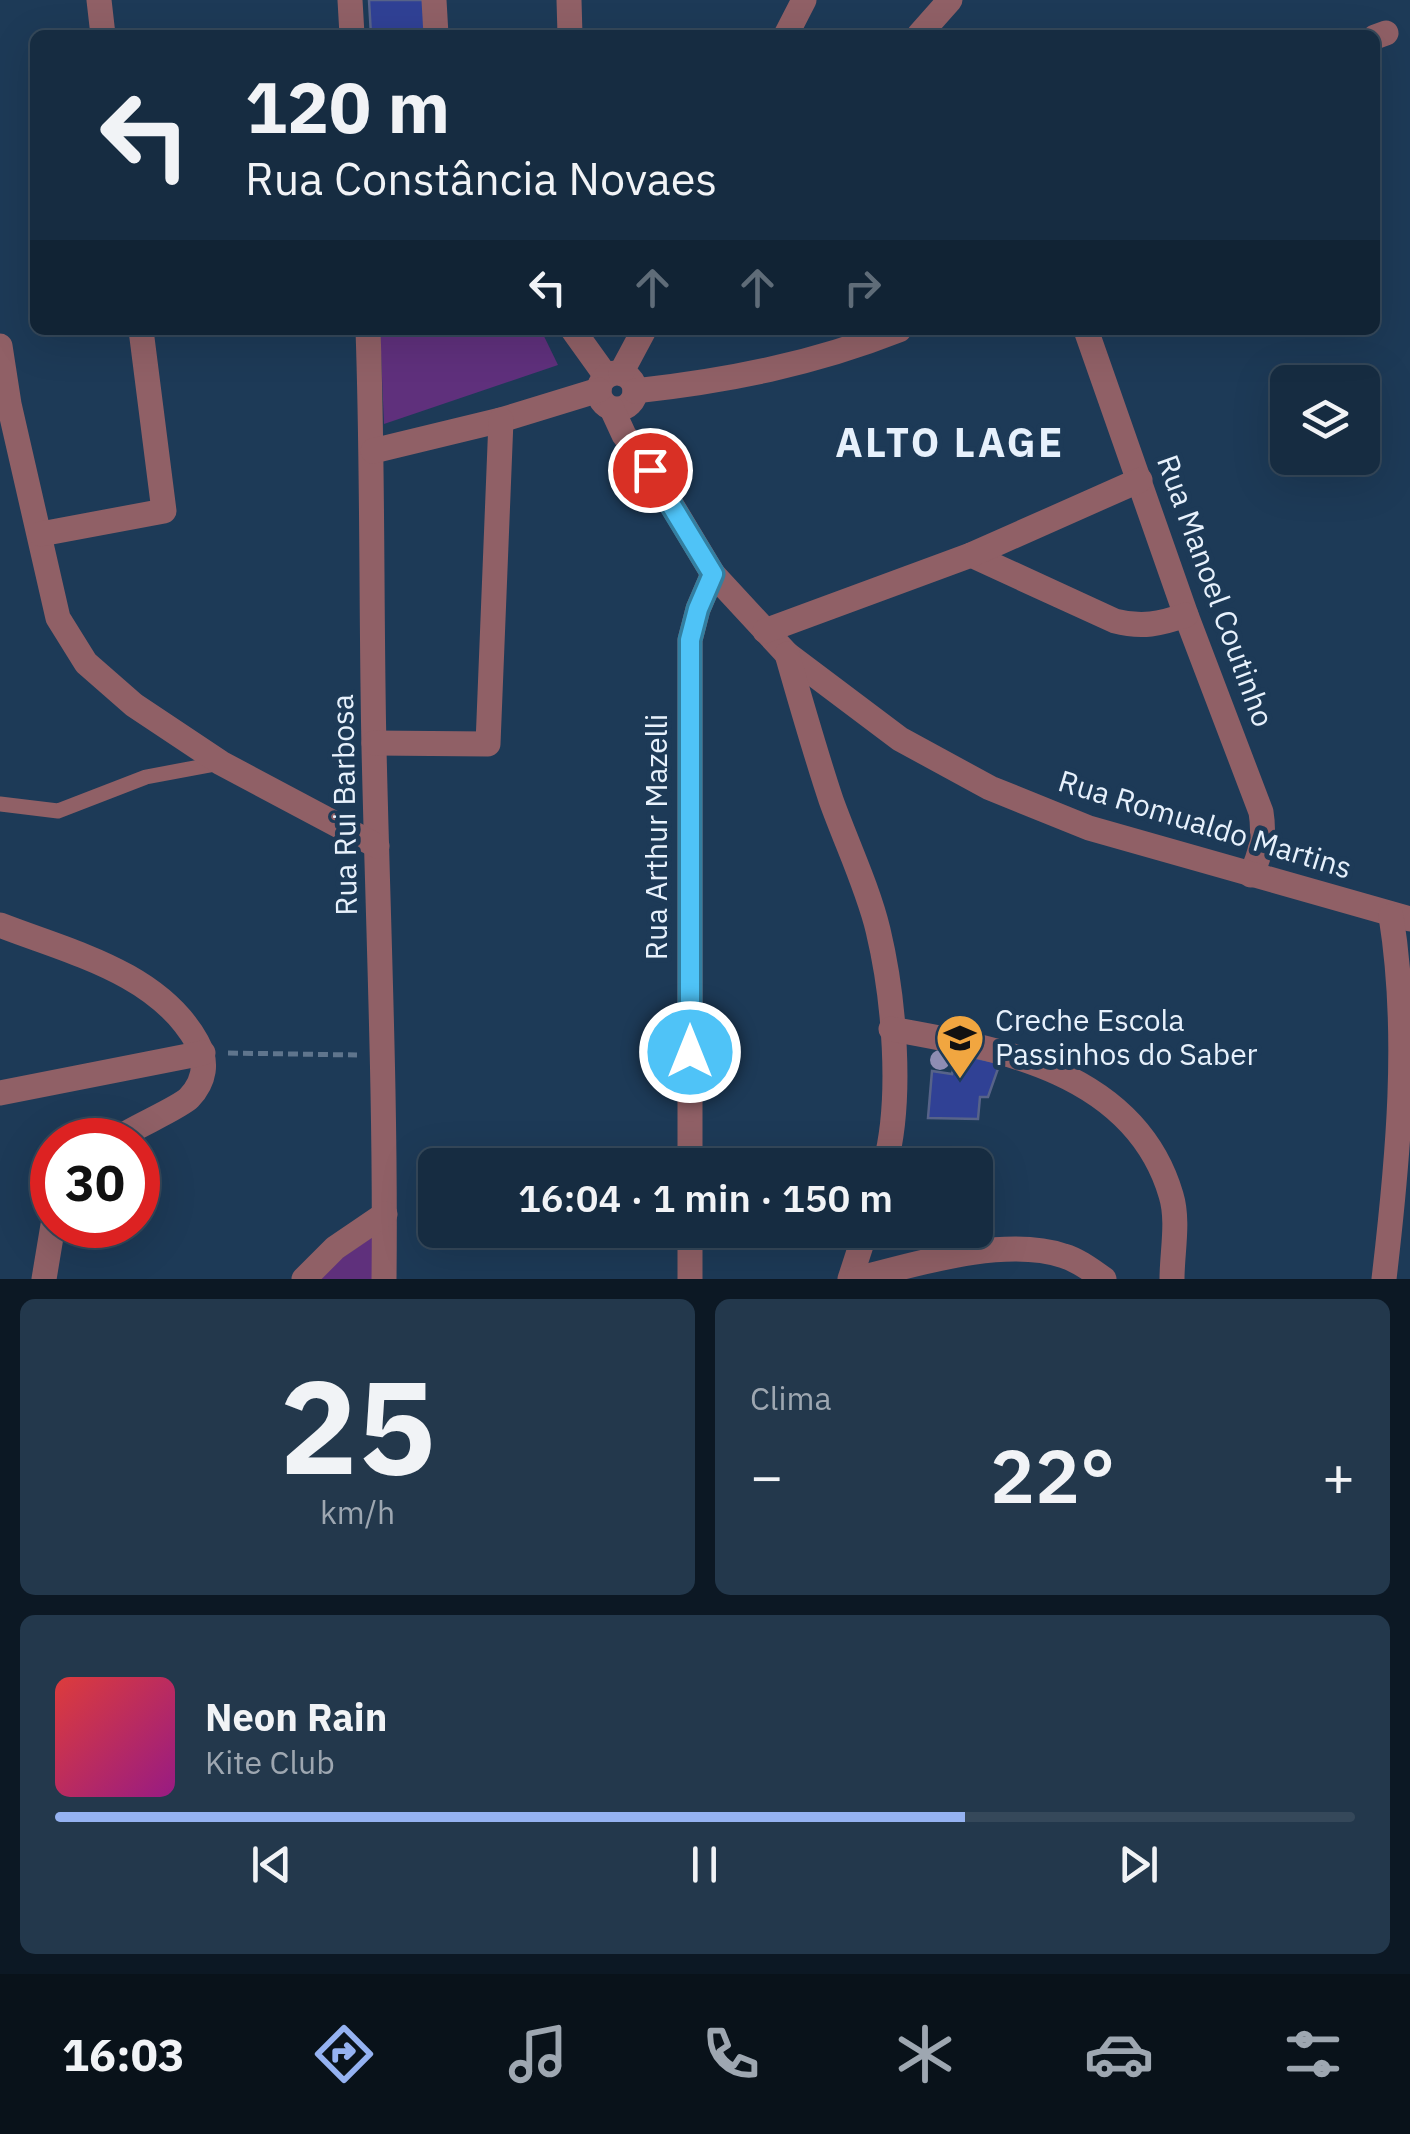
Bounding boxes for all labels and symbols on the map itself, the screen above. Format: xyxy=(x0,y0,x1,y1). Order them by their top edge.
district label: ALTO LAGE xyxy=(835,416,1065,468)
pin xyxy=(608,428,693,513)
street label: Rua Manoel Coutinho xyxy=(1149,449,1284,732)
street label: Rua Rui Barbosa xyxy=(322,694,365,916)
street label: Rua Arthur Mazelli xyxy=(636,714,675,960)
street label: Rua Romualdo Martins xyxy=(1054,760,1357,887)
position arrow xyxy=(638,1000,742,1104)
place label: Creche Escola Passinhos do Saber xyxy=(995,1000,1258,1073)
school or university icon: Creche Escola Passinhos do Saber xyxy=(934,1012,986,1080)
speed limit sign: 30 xyxy=(30,1118,160,1248)

